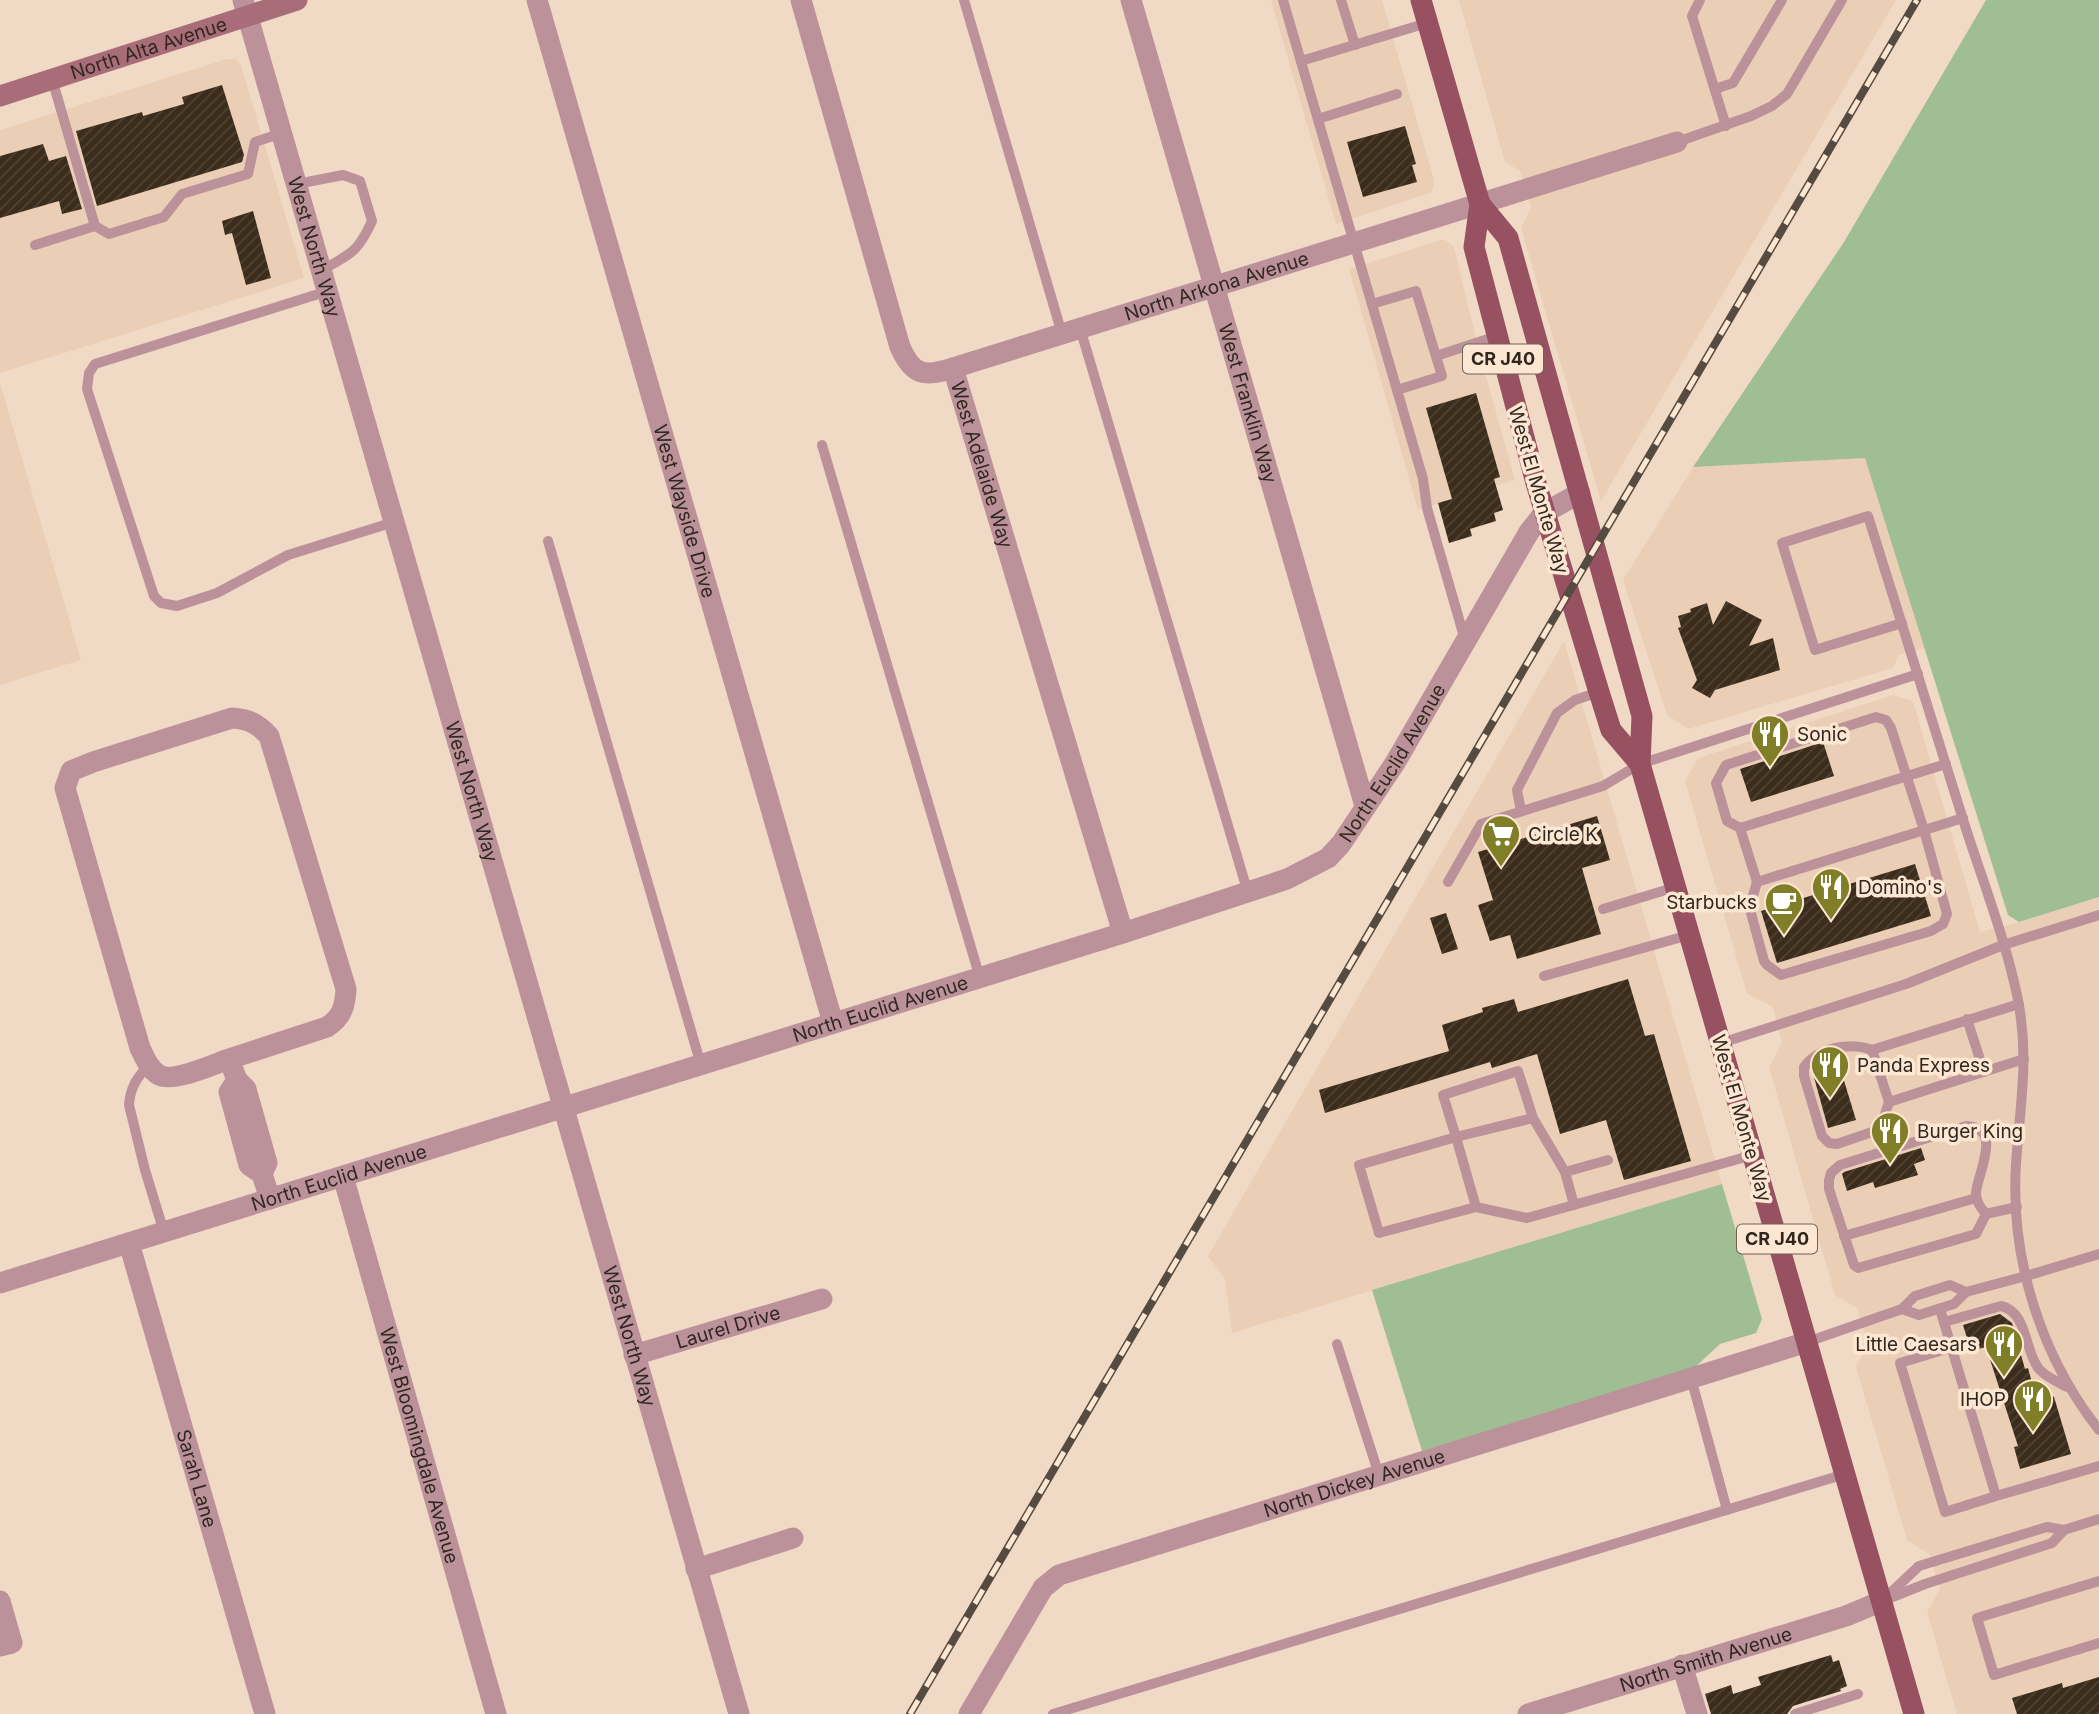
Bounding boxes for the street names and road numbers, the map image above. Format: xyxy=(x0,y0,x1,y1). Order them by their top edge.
street label: North Alta Avenue xyxy=(67,12,230,85)
street label: West North Way xyxy=(283,174,345,320)
street label: North Arkona Avenue xyxy=(1122,247,1312,326)
street label: West Franklin Way xyxy=(1214,321,1282,486)
road number: CR J40 xyxy=(1463,344,1543,374)
street label: West Adelaide Way xyxy=(946,379,1018,551)
street label: West El Monte Way xyxy=(1504,404,1573,577)
street label: West Wayside Drive xyxy=(648,422,720,600)
street label: North Euclid Avenue xyxy=(1334,680,1450,847)
street label: West North Way xyxy=(440,719,503,865)
street label: North Euclid Avenue xyxy=(790,971,971,1047)
street label: West El Monte Way xyxy=(1707,1032,1776,1205)
street label: North Euclid Avenue xyxy=(249,1140,430,1216)
road number: CR J40 xyxy=(1737,1224,1817,1254)
street label: West North Way xyxy=(598,1263,661,1410)
street label: Laurel Drive xyxy=(673,1301,783,1354)
street label: West Bloomingdale Avenue xyxy=(375,1325,464,1566)
street label: Sarah Lane xyxy=(171,1427,222,1530)
street label: North Dickey Avenue xyxy=(1261,1444,1448,1523)
street label: North Smith Avenue xyxy=(1617,1622,1795,1697)

